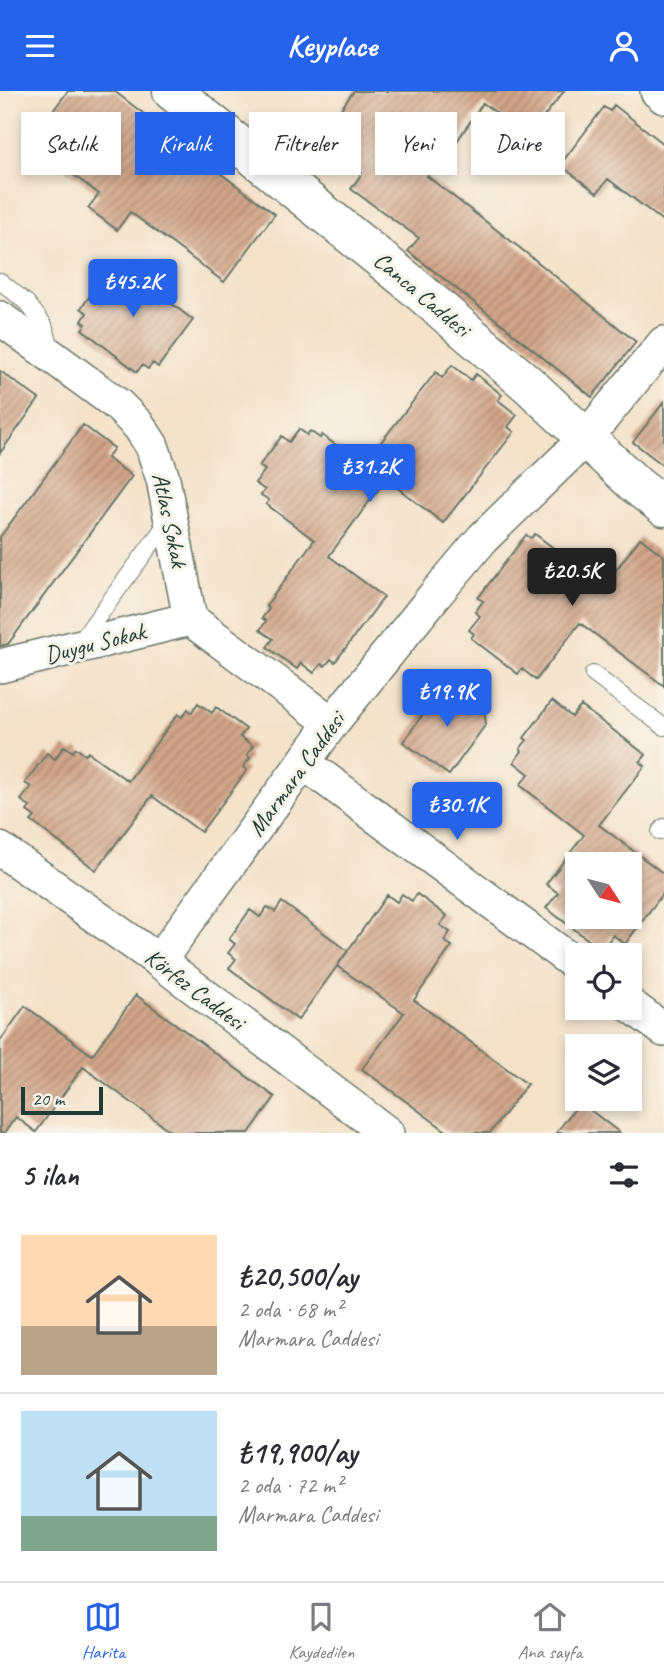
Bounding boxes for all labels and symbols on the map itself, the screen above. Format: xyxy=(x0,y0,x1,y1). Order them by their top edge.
street label: Canca Caddesi xyxy=(367,245,478,345)
pin: ₺45.2K xyxy=(76,259,190,319)
pin: ₺31.2K xyxy=(313,445,427,504)
street label: Atlas Sokak xyxy=(145,470,195,572)
pin: ₺20.5K xyxy=(515,549,629,608)
street label: Duygu Sokak xyxy=(42,616,150,670)
pin: ₺19.9K xyxy=(390,669,504,729)
street label: Marmara Caddesi xyxy=(241,703,353,842)
pin: ₺30.1K xyxy=(400,783,514,842)
north arrow xyxy=(565,852,642,929)
street label: Körfez Caddesi xyxy=(139,942,253,1038)
scale bar xyxy=(21,1084,103,1116)

